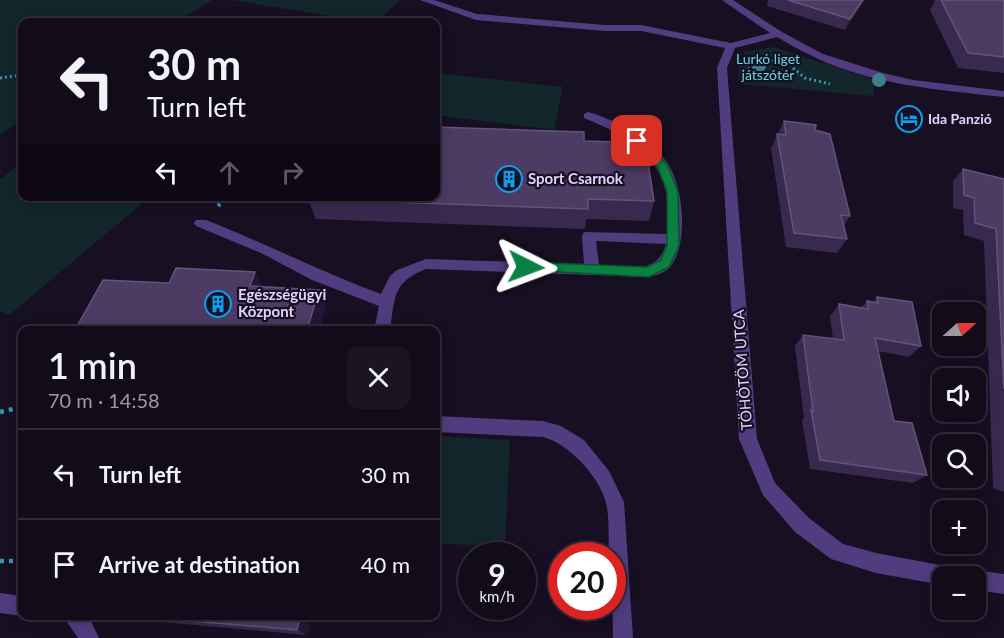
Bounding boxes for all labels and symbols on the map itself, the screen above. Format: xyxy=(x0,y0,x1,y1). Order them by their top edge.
park label: Lurkó liget játszótér xyxy=(736,50,800,83)
hotel icon: Ida Panzió xyxy=(894,104,924,134)
place label: Ida Panzió xyxy=(928,110,992,127)
pin xyxy=(611,115,662,166)
building icon: Sport Csarnok xyxy=(494,164,524,194)
place label: Sport Csarnok xyxy=(528,169,624,187)
position arrow xyxy=(494,235,558,299)
place label: Egészségügyi Központ xyxy=(238,285,327,320)
building icon: Egészségügyi Központ xyxy=(203,289,233,319)
north arrow xyxy=(932,302,986,356)
street label: TÖHÖTÖM UTCA xyxy=(729,308,755,431)
speed limit sign: 20 xyxy=(548,542,626,620)

